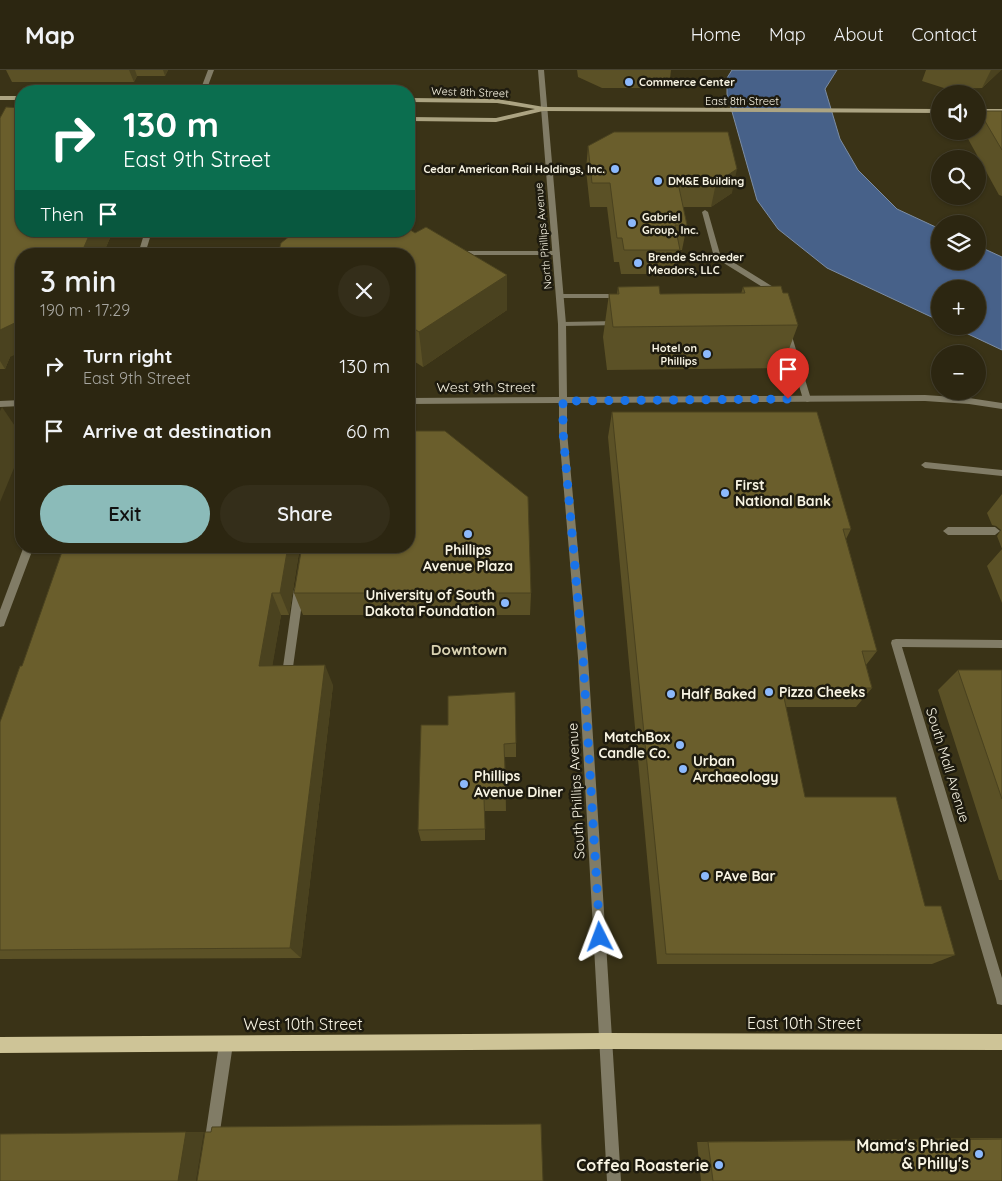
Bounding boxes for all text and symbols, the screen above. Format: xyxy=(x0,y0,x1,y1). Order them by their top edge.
text: Map xyxy=(25,20,75,50)
text: Home xyxy=(691,23,741,46)
text: Map xyxy=(769,23,806,46)
text: About xyxy=(834,23,884,46)
text: Contact xyxy=(912,23,977,46)
place label: Commerce Center xyxy=(639,75,735,89)
marker: Commerce Center xyxy=(623,76,635,88)
street label: West 8th Street xyxy=(431,84,509,100)
map controls xyxy=(931,85,986,400)
button: sound xyxy=(931,85,986,140)
street label: East 8th Street xyxy=(705,94,779,108)
text: 130 m xyxy=(123,102,219,146)
icon: right xyxy=(40,105,105,170)
text: East 9th Street xyxy=(123,145,271,173)
button: search xyxy=(931,150,986,205)
place label: Cedar American Rail Holdings, Inc. xyxy=(423,162,605,176)
marker: Cedar American Rail Holdings, Inc. xyxy=(609,163,621,175)
place label: DM&E Building xyxy=(668,174,744,188)
marker: DM&E Building xyxy=(652,175,664,187)
street label: North Phillips Avenue xyxy=(531,182,555,290)
icon: arrive xyxy=(94,200,122,228)
text: Then xyxy=(40,202,84,226)
place label: Gabriel Group, Inc. xyxy=(642,210,699,237)
button: layers xyxy=(931,215,986,270)
marker: Gabriel Group, Inc. xyxy=(626,217,638,229)
place label: Brende Schroeder Meadors, LLC xyxy=(648,250,744,277)
marker: Brende Schroeder Meadors, LLC xyxy=(632,257,644,269)
text: 3 min xyxy=(40,262,116,300)
button: close xyxy=(338,265,390,317)
button: + xyxy=(931,280,986,335)
text: 190 m · 17:29 xyxy=(40,300,130,320)
place label: Hotel on Phillips xyxy=(652,341,697,368)
text: Turn right xyxy=(83,344,172,368)
button: − xyxy=(931,345,986,400)
marker: Hotel on Phillips xyxy=(701,348,713,360)
pin xyxy=(767,348,809,399)
icon: right xyxy=(40,352,68,380)
text: 130 m xyxy=(339,354,390,378)
icon: arrive xyxy=(774,355,802,383)
text: East 9th Street xyxy=(83,368,191,388)
street label: West 9th Street xyxy=(437,378,536,396)
icon: arrive xyxy=(40,417,68,445)
text: Arrive at destination xyxy=(83,419,272,443)
text: 60 m xyxy=(346,419,390,443)
place label: First National Bank xyxy=(735,476,831,510)
button: Exit xyxy=(40,485,210,543)
button: Share xyxy=(220,485,390,543)
marker: First National Bank xyxy=(719,487,731,499)
marker: Phillips Avenue Plaza xyxy=(462,528,474,540)
place label: Phillips Avenue Plaza xyxy=(423,541,513,575)
place label: University of South Dakota Foundation xyxy=(365,586,495,620)
marker: University of South Dakota Foundation xyxy=(499,597,511,609)
district label: Downtown xyxy=(431,640,507,659)
place label: Pizza Cheeks xyxy=(779,683,865,701)
place label: Half Baked xyxy=(681,685,756,703)
marker: Pizza Cheeks xyxy=(763,686,775,698)
marker: Half Baked xyxy=(665,688,677,700)
street label: South Mall Avenue xyxy=(922,705,974,825)
street label: South Phillips Avenue xyxy=(563,722,589,860)
place label: MatchBox Candle Co. xyxy=(598,728,670,762)
marker: MatchBox Candle Co. xyxy=(674,739,686,751)
place label: Urban Archaeology xyxy=(693,752,779,786)
marker: Urban Archaeology xyxy=(677,763,689,775)
place label: Phillips Avenue Diner xyxy=(474,767,563,801)
marker: Phillips Avenue Diner xyxy=(458,778,470,790)
place label: PAve Bar xyxy=(715,867,775,885)
marker: PAve Bar xyxy=(699,870,711,882)
position arrow xyxy=(573,910,625,962)
street label: East 10th Street xyxy=(747,1013,861,1033)
street label: West 10th Street xyxy=(243,1014,363,1034)
place label: Mama's Phried & Philly's xyxy=(856,1135,969,1173)
marker: Mama's Phried & Philly's xyxy=(973,1148,985,1160)
place label: Coffea Roasterie xyxy=(576,1155,709,1175)
marker: Coffea Roasterie xyxy=(713,1159,725,1171)

